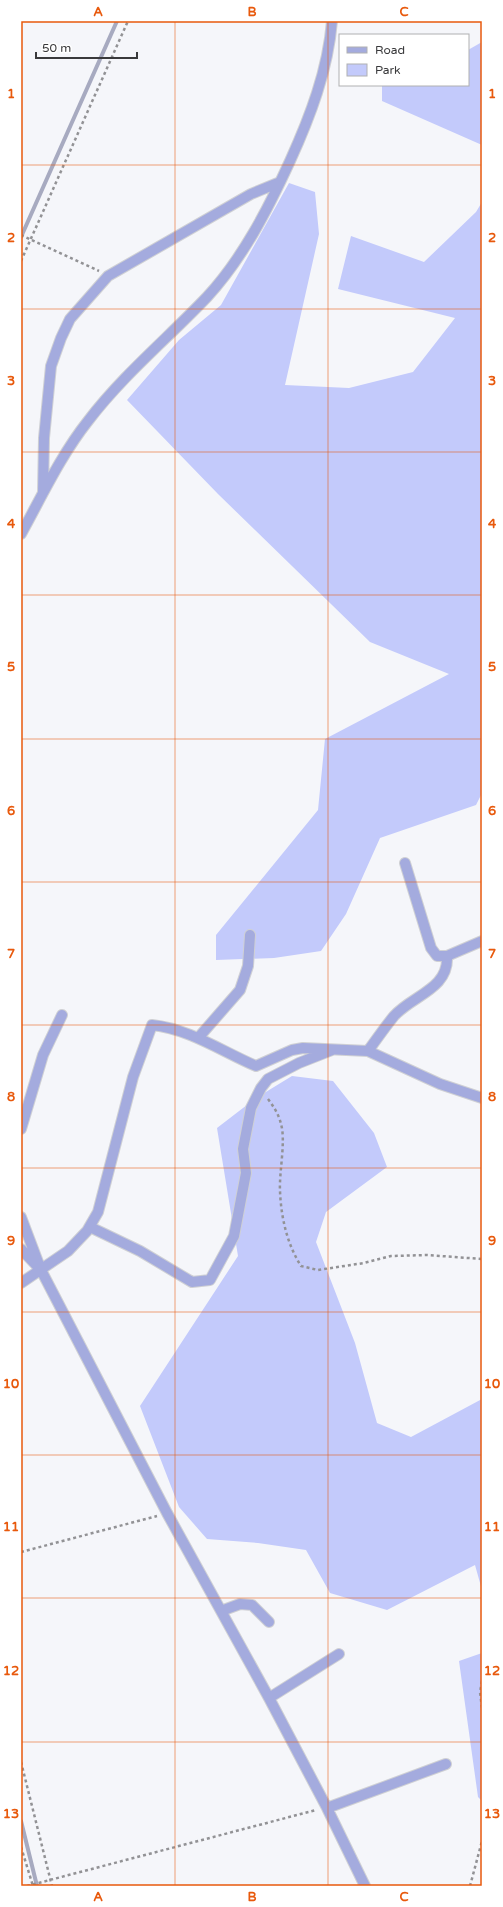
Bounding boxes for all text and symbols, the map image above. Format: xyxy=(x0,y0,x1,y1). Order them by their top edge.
text: A xyxy=(93,4,103,20)
text: B xyxy=(247,4,257,20)
text: C xyxy=(399,4,409,20)
scale bar xyxy=(36,34,137,60)
legend xyxy=(339,34,469,86)
text: 50 m xyxy=(42,41,71,55)
text: Road xyxy=(375,43,405,57)
text: Park xyxy=(375,63,401,77)
text: 1 xyxy=(7,86,15,102)
text: 1 xyxy=(488,86,496,102)
text: 2 xyxy=(7,230,15,246)
text: 2 xyxy=(488,230,496,246)
text: 3 xyxy=(7,373,15,389)
text: 3 xyxy=(488,373,496,389)
text: 4 xyxy=(7,516,16,532)
text: 4 xyxy=(488,516,497,532)
text: 5 xyxy=(7,659,15,675)
text: 5 xyxy=(488,659,496,675)
text: 6 xyxy=(7,803,15,819)
text: 6 xyxy=(488,803,496,819)
text: 7 xyxy=(7,946,15,962)
text: 7 xyxy=(488,946,496,962)
text: 8 xyxy=(7,1089,15,1105)
text: 8 xyxy=(488,1089,496,1105)
text: 9 xyxy=(7,1233,15,1249)
text: 9 xyxy=(488,1233,496,1249)
text: 10 xyxy=(3,1376,19,1392)
text: 10 xyxy=(484,1376,500,1392)
text: 11 xyxy=(3,1519,19,1535)
text: 11 xyxy=(484,1519,500,1535)
text: 12 xyxy=(3,1663,19,1679)
text: 12 xyxy=(484,1663,500,1679)
text: 13 xyxy=(3,1806,19,1822)
text: 13 xyxy=(484,1806,500,1822)
text: A xyxy=(93,1889,103,1905)
text: B xyxy=(247,1889,257,1905)
text: C xyxy=(399,1889,409,1905)

